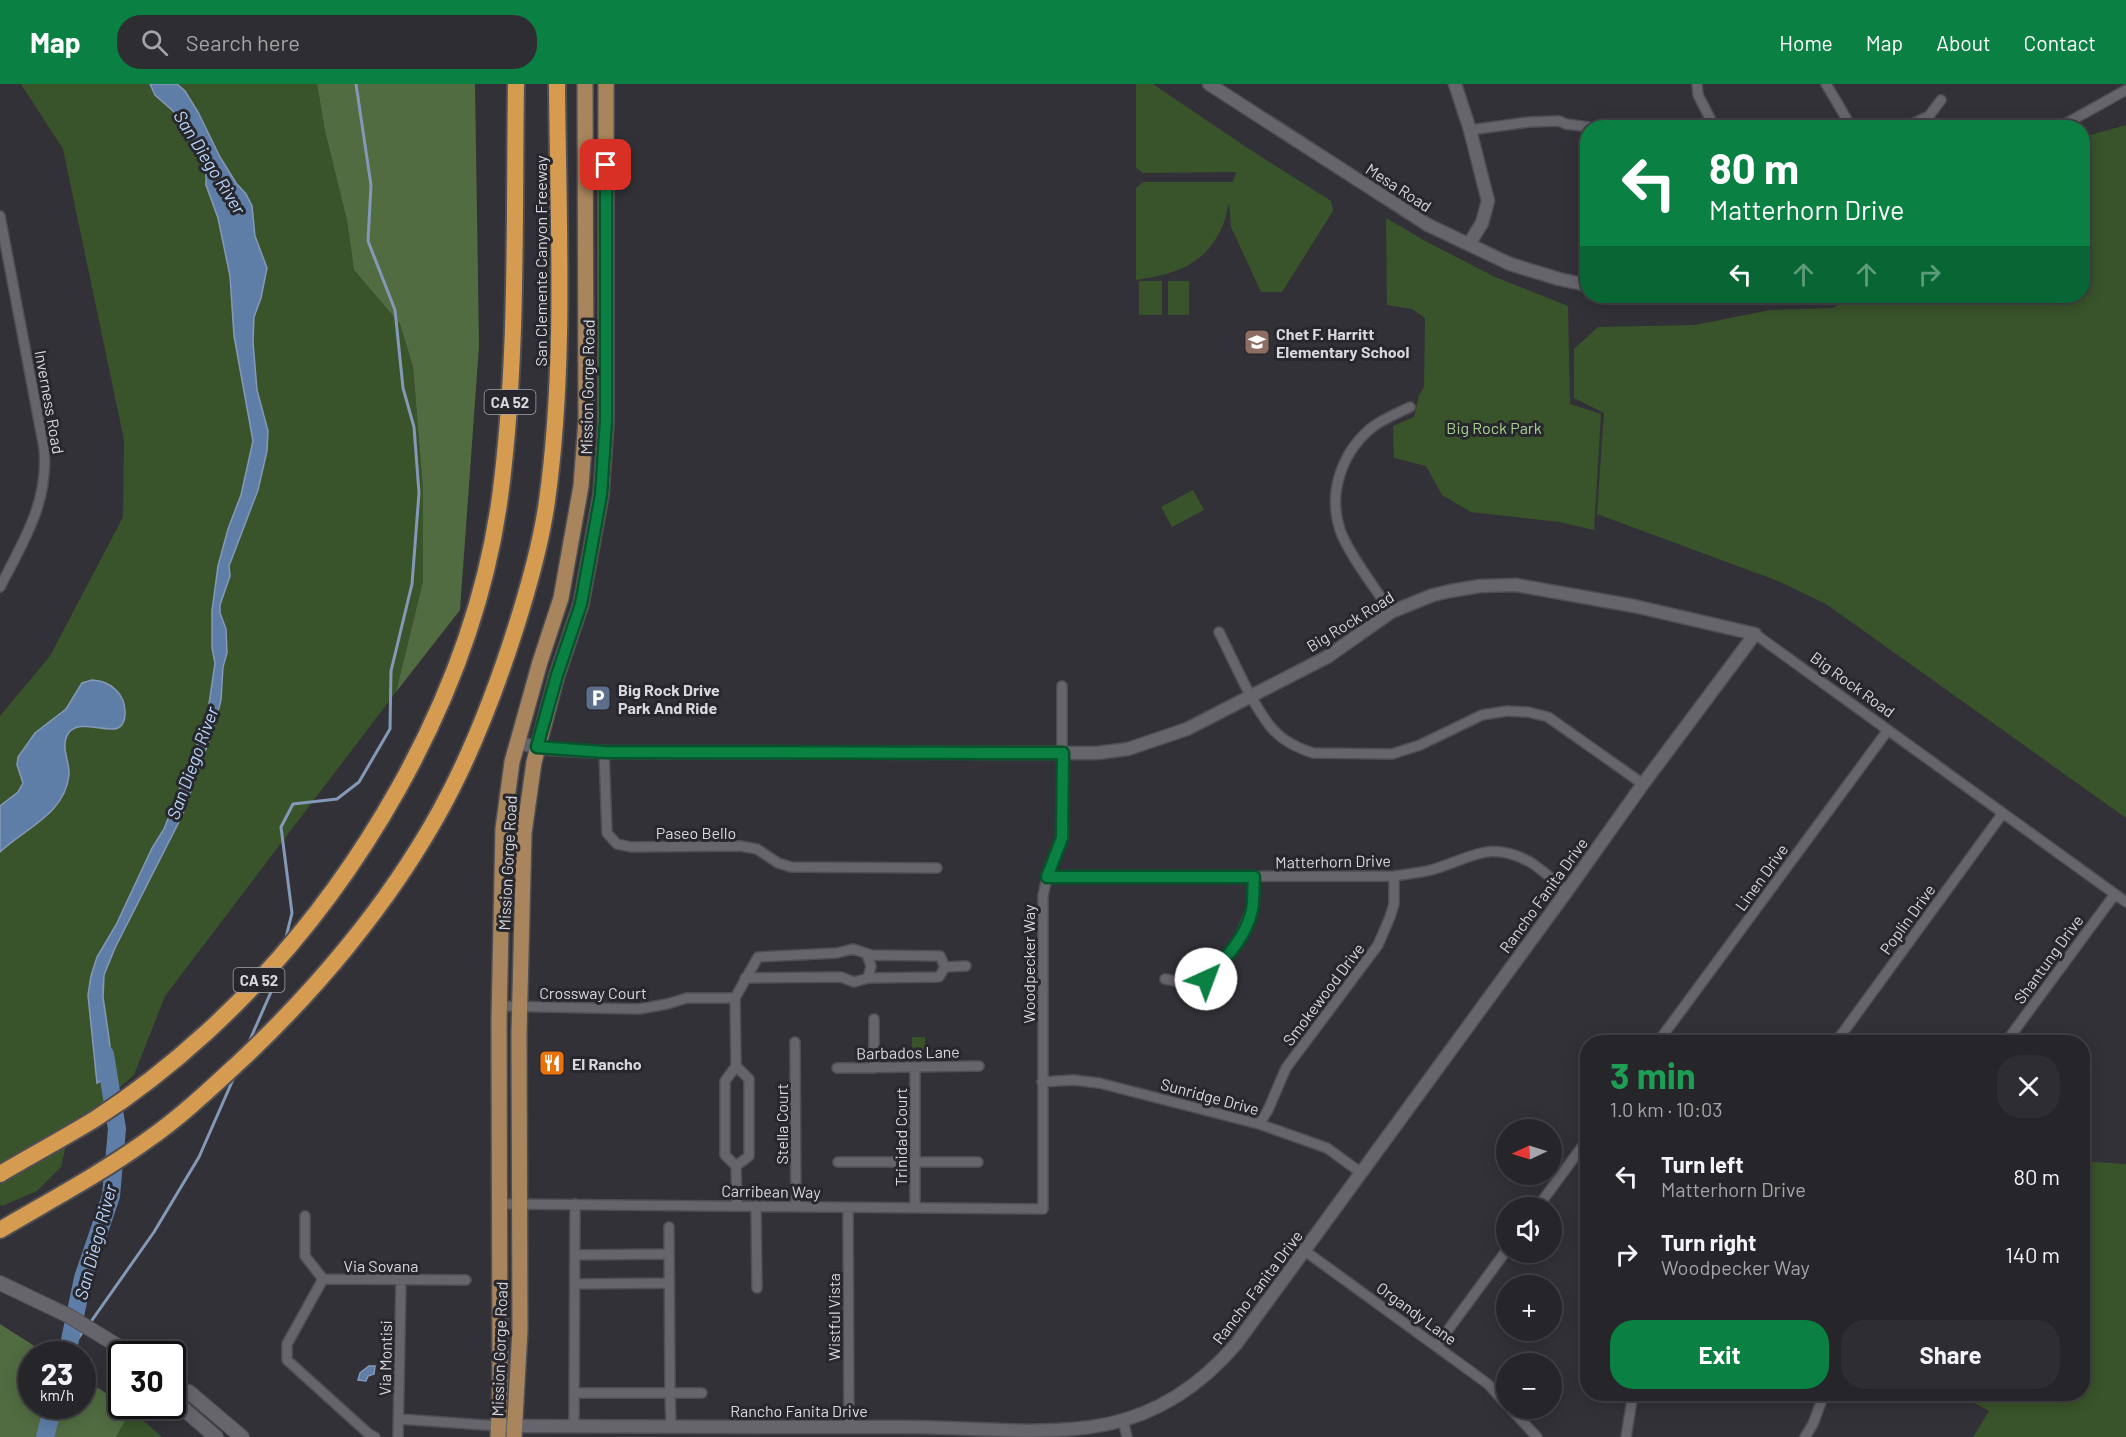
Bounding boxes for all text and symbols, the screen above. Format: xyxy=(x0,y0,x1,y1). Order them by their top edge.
search box xyxy=(117,15,537,69)
text: Map xyxy=(30,25,81,59)
icon: search xyxy=(138,26,171,59)
text: Search here xyxy=(186,29,300,55)
text: Home xyxy=(1779,30,1833,55)
text: Map xyxy=(1866,30,1903,55)
text: About xyxy=(1936,30,1991,55)
text: Contact xyxy=(2024,30,2096,55)
water label: San Diego River xyxy=(169,106,251,219)
pin xyxy=(580,139,631,190)
text: 80 m xyxy=(1709,142,1799,192)
icon: left xyxy=(1610,144,1688,222)
icon: arrive xyxy=(589,148,622,181)
street label: San Clemente Canyon Freeway xyxy=(531,155,550,367)
street label: Mesa Road xyxy=(1363,159,1435,215)
text: Matterhorn Drive xyxy=(1709,193,1904,225)
icon: left xyxy=(1724,258,1757,291)
icon: ahead xyxy=(1787,258,1820,291)
icon: ahead xyxy=(1850,258,1883,291)
icon: right xyxy=(1913,258,1946,291)
street label: Mission Gorge Road xyxy=(576,319,598,455)
place label: Chet F. Harritt Elementary School xyxy=(1276,324,1410,361)
school or university icon: Chet F. Harritt Elementary School xyxy=(1242,327,1272,357)
street label: Inverness Road xyxy=(32,349,68,455)
road number: CA 52 xyxy=(484,390,536,414)
park label: Big Rock Park xyxy=(1446,418,1542,437)
street label: Big Rock Road xyxy=(1303,587,1397,655)
street label: Big Rock Road xyxy=(1807,647,1899,721)
place label: Big Rock Drive Park And Ride xyxy=(618,680,720,717)
parking icon: Big Rock Drive Park And Ride xyxy=(583,683,613,713)
water label: San Diego River xyxy=(161,703,223,822)
street label: Mission Gorge Road xyxy=(494,795,520,931)
street label: Paseo Bello xyxy=(656,823,736,842)
street label: Rancho Fanita Drive xyxy=(1495,834,1591,956)
street label: Linen Drive xyxy=(1730,840,1792,914)
street label: Matterhorn Drive xyxy=(1275,850,1391,872)
street label: Poplin Drive xyxy=(1875,880,1939,958)
street label: Woodpecker Way xyxy=(1019,904,1038,1024)
street label: Shantung Drive xyxy=(2009,911,2087,1007)
street label: Smokewood Drive xyxy=(1278,939,1368,1049)
position arrow xyxy=(1174,947,1238,1011)
road number: CA 52 xyxy=(234,968,284,992)
street label: Crossway Court xyxy=(539,983,647,1002)
street label: Barbados Lane xyxy=(856,1042,960,1062)
restaurant icon: El Rancho xyxy=(537,1048,567,1078)
text: 3 min xyxy=(1610,1053,1696,1096)
place label: El Rancho xyxy=(572,1054,642,1073)
button: close xyxy=(1997,1055,2060,1118)
street label: Sunridge Drive xyxy=(1159,1074,1261,1118)
street label: Stella Court xyxy=(772,1083,791,1165)
street label: Trinidad Court xyxy=(891,1088,910,1186)
text: 1.0 km · 10:03 xyxy=(1610,1097,1723,1121)
north arrow xyxy=(1496,1119,1562,1185)
map controls xyxy=(1496,1119,1562,1419)
text: Turn left xyxy=(1661,1151,1744,1177)
icon: left xyxy=(1610,1160,1643,1193)
text: 80 m xyxy=(2014,1163,2060,1189)
text: Matterhorn Drive xyxy=(1661,1177,1806,1201)
water label: San Diego River xyxy=(69,1181,121,1302)
street label: Carribean Way xyxy=(721,1181,821,1201)
button: sound xyxy=(1496,1197,1562,1263)
street label: Rancho Fanita Drive xyxy=(1208,1226,1306,1348)
text: Turn right xyxy=(1661,1229,1756,1255)
icon: right xyxy=(1610,1238,1643,1271)
text: 140 m xyxy=(2005,1241,2060,1267)
text: Woodpecker Way xyxy=(1661,1255,1810,1279)
street label: Via Sovana xyxy=(343,1256,419,1275)
street label: Wistful Vista xyxy=(824,1273,843,1361)
button: + xyxy=(1496,1275,1562,1341)
street label: Organdy Lane xyxy=(1373,1278,1461,1348)
street label: Mission Gorge Road xyxy=(487,1281,511,1417)
street label: Via Montisi xyxy=(375,1320,395,1396)
button: Exit xyxy=(1610,1320,1829,1389)
button: Share xyxy=(1841,1320,2060,1389)
speed limit sign: 30 xyxy=(108,1341,186,1419)
button: − xyxy=(1496,1353,1562,1419)
text: 23 xyxy=(41,1355,73,1391)
text: km/h xyxy=(40,1386,74,1404)
street label: Rancho Fanita Drive xyxy=(730,1401,868,1420)

